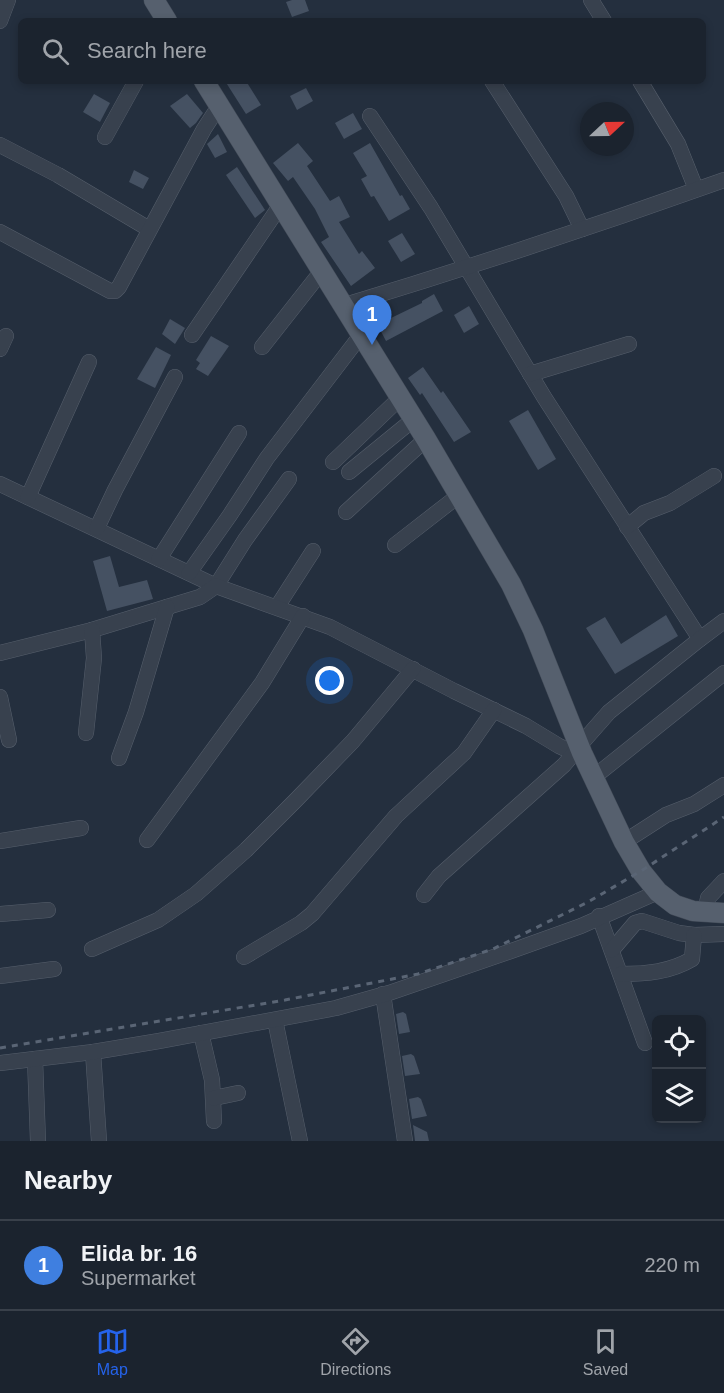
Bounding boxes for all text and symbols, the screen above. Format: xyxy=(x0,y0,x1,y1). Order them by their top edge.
search box xyxy=(18,18,706,84)
icon: search xyxy=(39,35,72,68)
text: Search here xyxy=(87,38,207,63)
north arrow xyxy=(580,102,634,156)
pin: 1 xyxy=(352,296,392,345)
your location xyxy=(315,666,344,695)
map controls xyxy=(652,1015,706,1123)
button: locate xyxy=(652,1015,706,1069)
button: layers xyxy=(652,1069,706,1123)
text: Nearby xyxy=(24,1165,112,1195)
text: Elida br. 16 xyxy=(81,1241,197,1266)
text: 1 xyxy=(38,1254,49,1276)
text: 220 m xyxy=(644,1254,700,1276)
text: Supermarket xyxy=(81,1267,196,1289)
tab: Map xyxy=(96,1325,129,1379)
tab: Directions xyxy=(320,1325,391,1379)
tab: Saved xyxy=(583,1325,628,1379)

